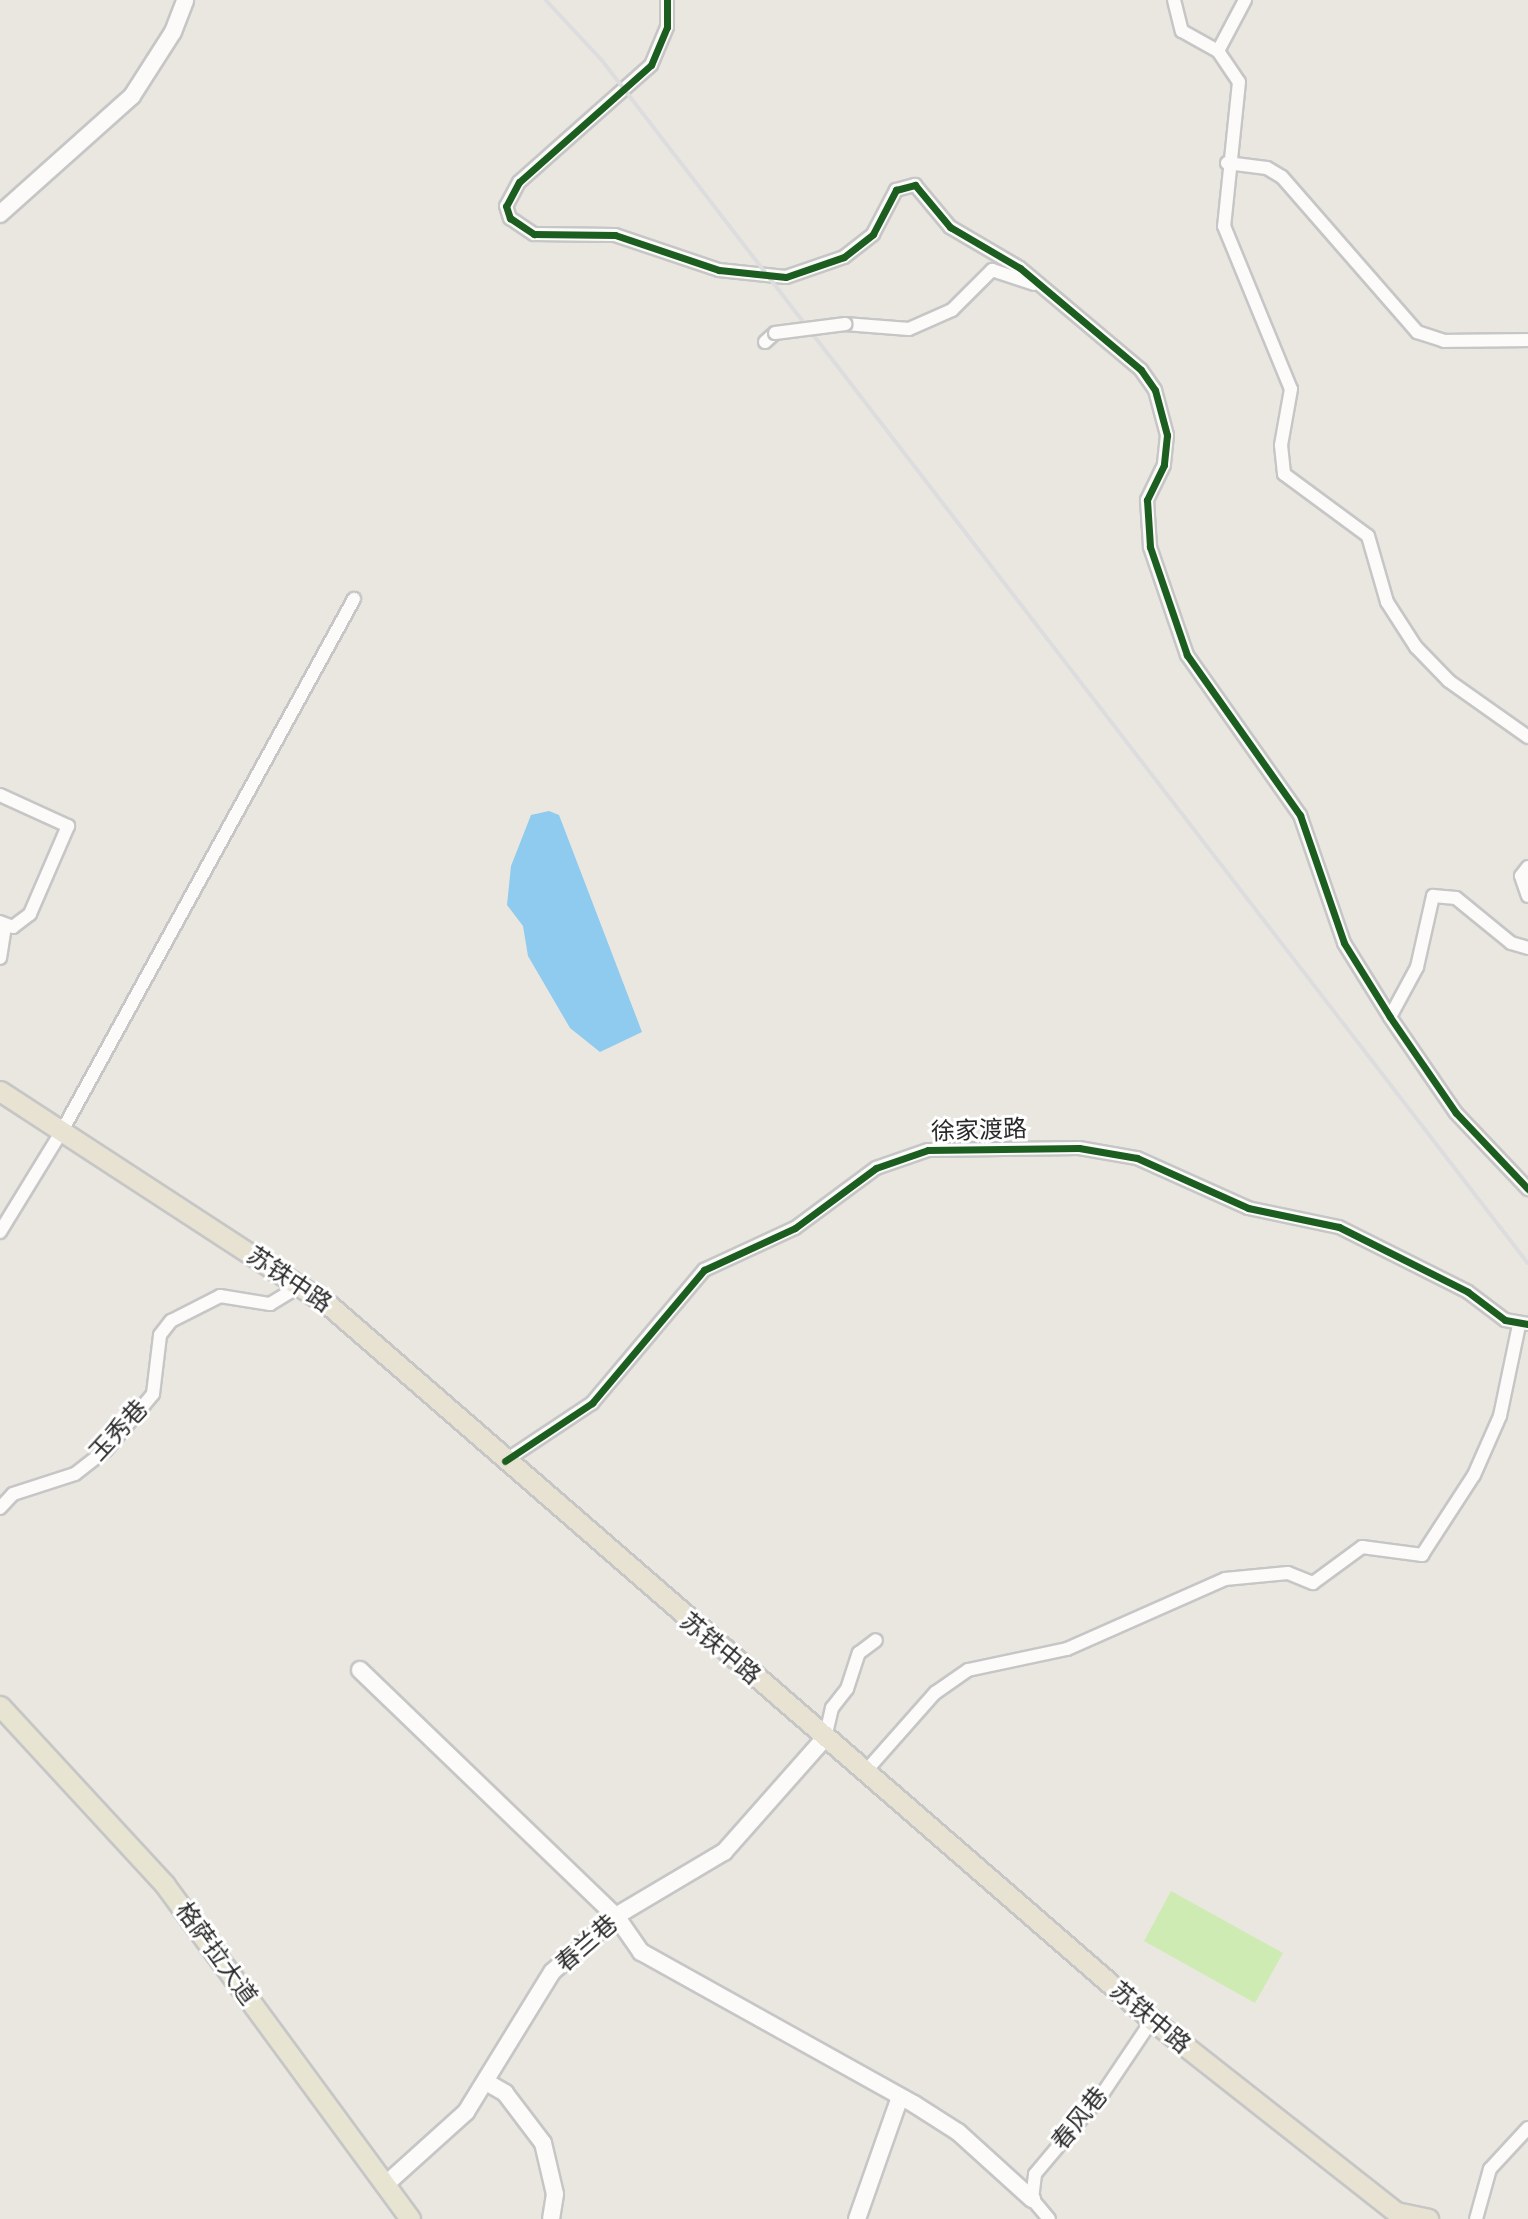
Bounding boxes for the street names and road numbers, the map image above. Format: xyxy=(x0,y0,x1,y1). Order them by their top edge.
street label: 徐家渡路 xyxy=(931,1115,1027,1147)
street label: 苏铁中路 xyxy=(241,1241,337,1319)
street label: 玉秀巷 xyxy=(84,1395,154,1467)
street label: 苏铁中路 xyxy=(674,1607,766,1691)
street label: 格萨拉大道 xyxy=(169,1897,263,2011)
street label: 春兰巷 xyxy=(550,1910,624,1978)
street label: 苏铁中路 xyxy=(1104,1976,1196,2060)
street label: 春风巷 xyxy=(1046,2082,1114,2156)

